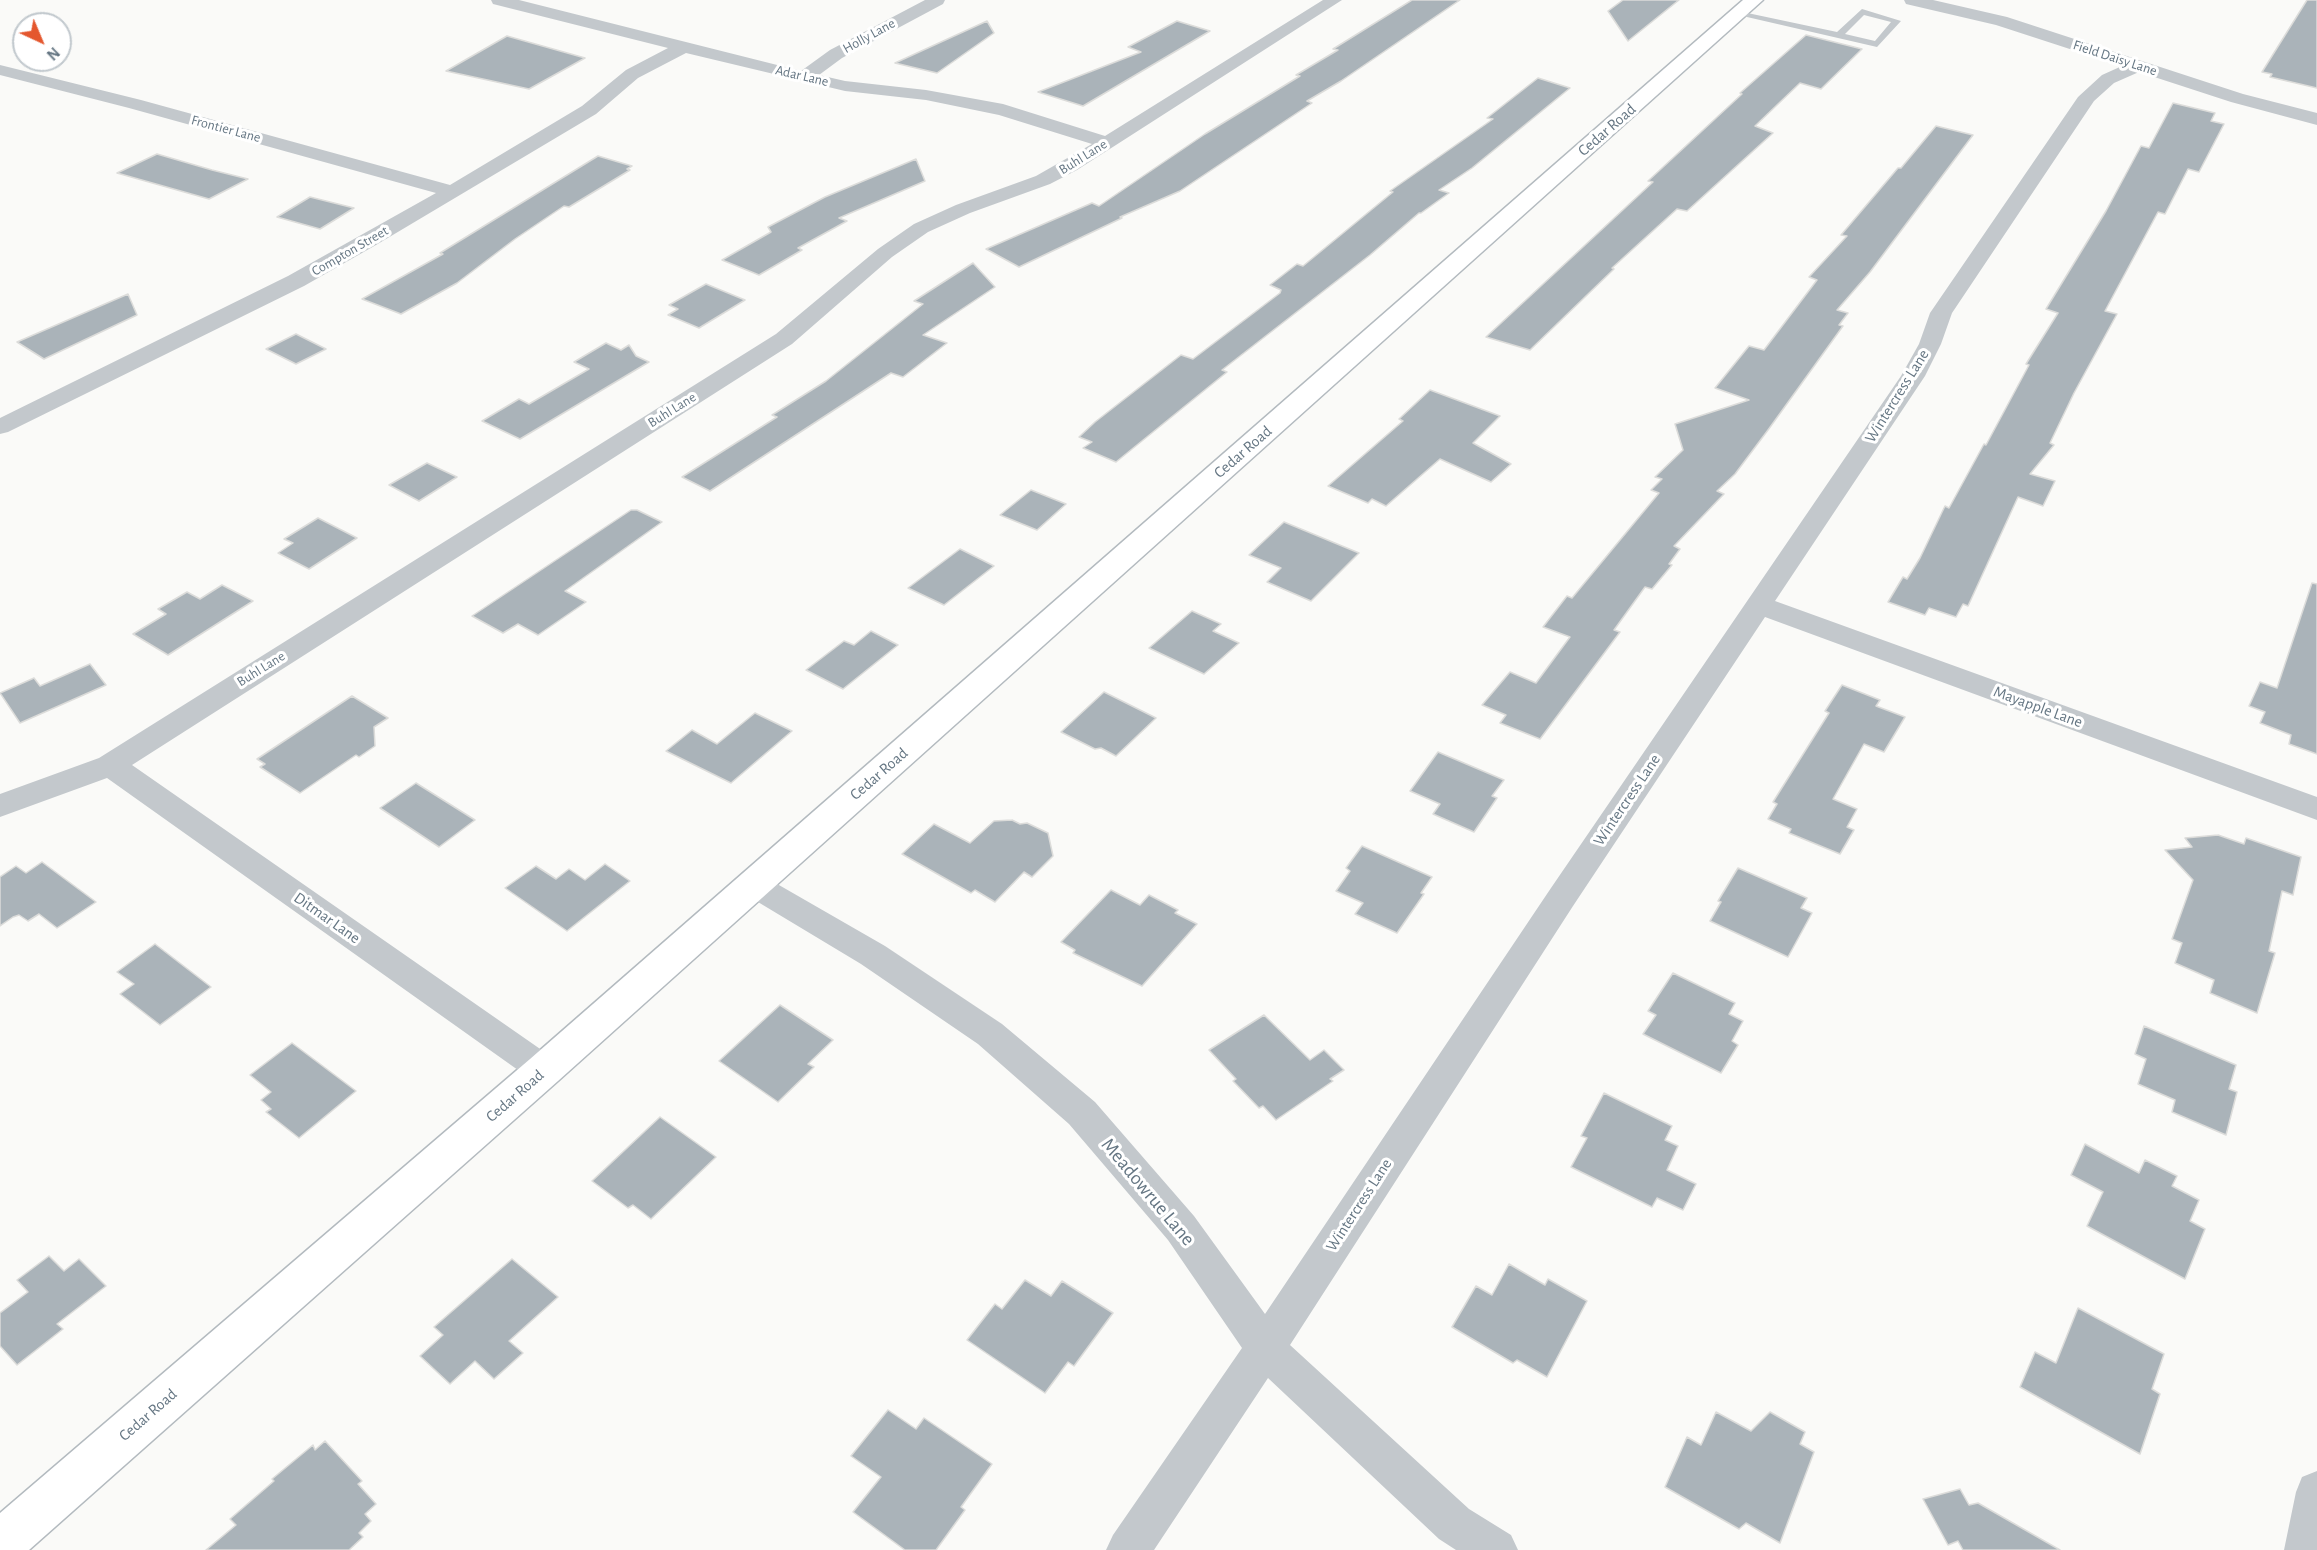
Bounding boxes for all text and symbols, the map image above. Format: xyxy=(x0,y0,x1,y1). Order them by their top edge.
north arrow xyxy=(12,12,72,72)
street label: Holly Lane xyxy=(840,15,898,57)
street label: Field Daisy Lane xyxy=(2071,37,2159,79)
text: N xyxy=(44,44,63,63)
street label: Adar Lane xyxy=(774,62,830,90)
street label: Cedar Road xyxy=(1574,100,1640,160)
street label: Frontier Lane xyxy=(190,112,262,146)
street label: Buhl Lane xyxy=(1056,136,1110,178)
street label: Compton Street xyxy=(309,222,391,280)
street label: Wintercress Lane xyxy=(1861,346,1933,446)
street label: Buhl Lane xyxy=(645,389,699,431)
street label: Cedar Road xyxy=(1210,422,1276,482)
street label: Buhl Lane xyxy=(234,648,288,690)
street label: Mayapple Lane xyxy=(1991,682,2085,732)
street label: Cedar Road xyxy=(846,744,912,804)
street label: Wintercress Lane xyxy=(1589,751,1665,849)
street label: Ditmar Lane xyxy=(290,888,364,948)
street label: Cedar Road xyxy=(482,1066,548,1126)
street label: Meadowrue Lane xyxy=(1096,1133,1200,1251)
street label: Wintercress Lane xyxy=(1322,1155,1396,1255)
street label: Cedar Road xyxy=(115,1385,181,1445)

